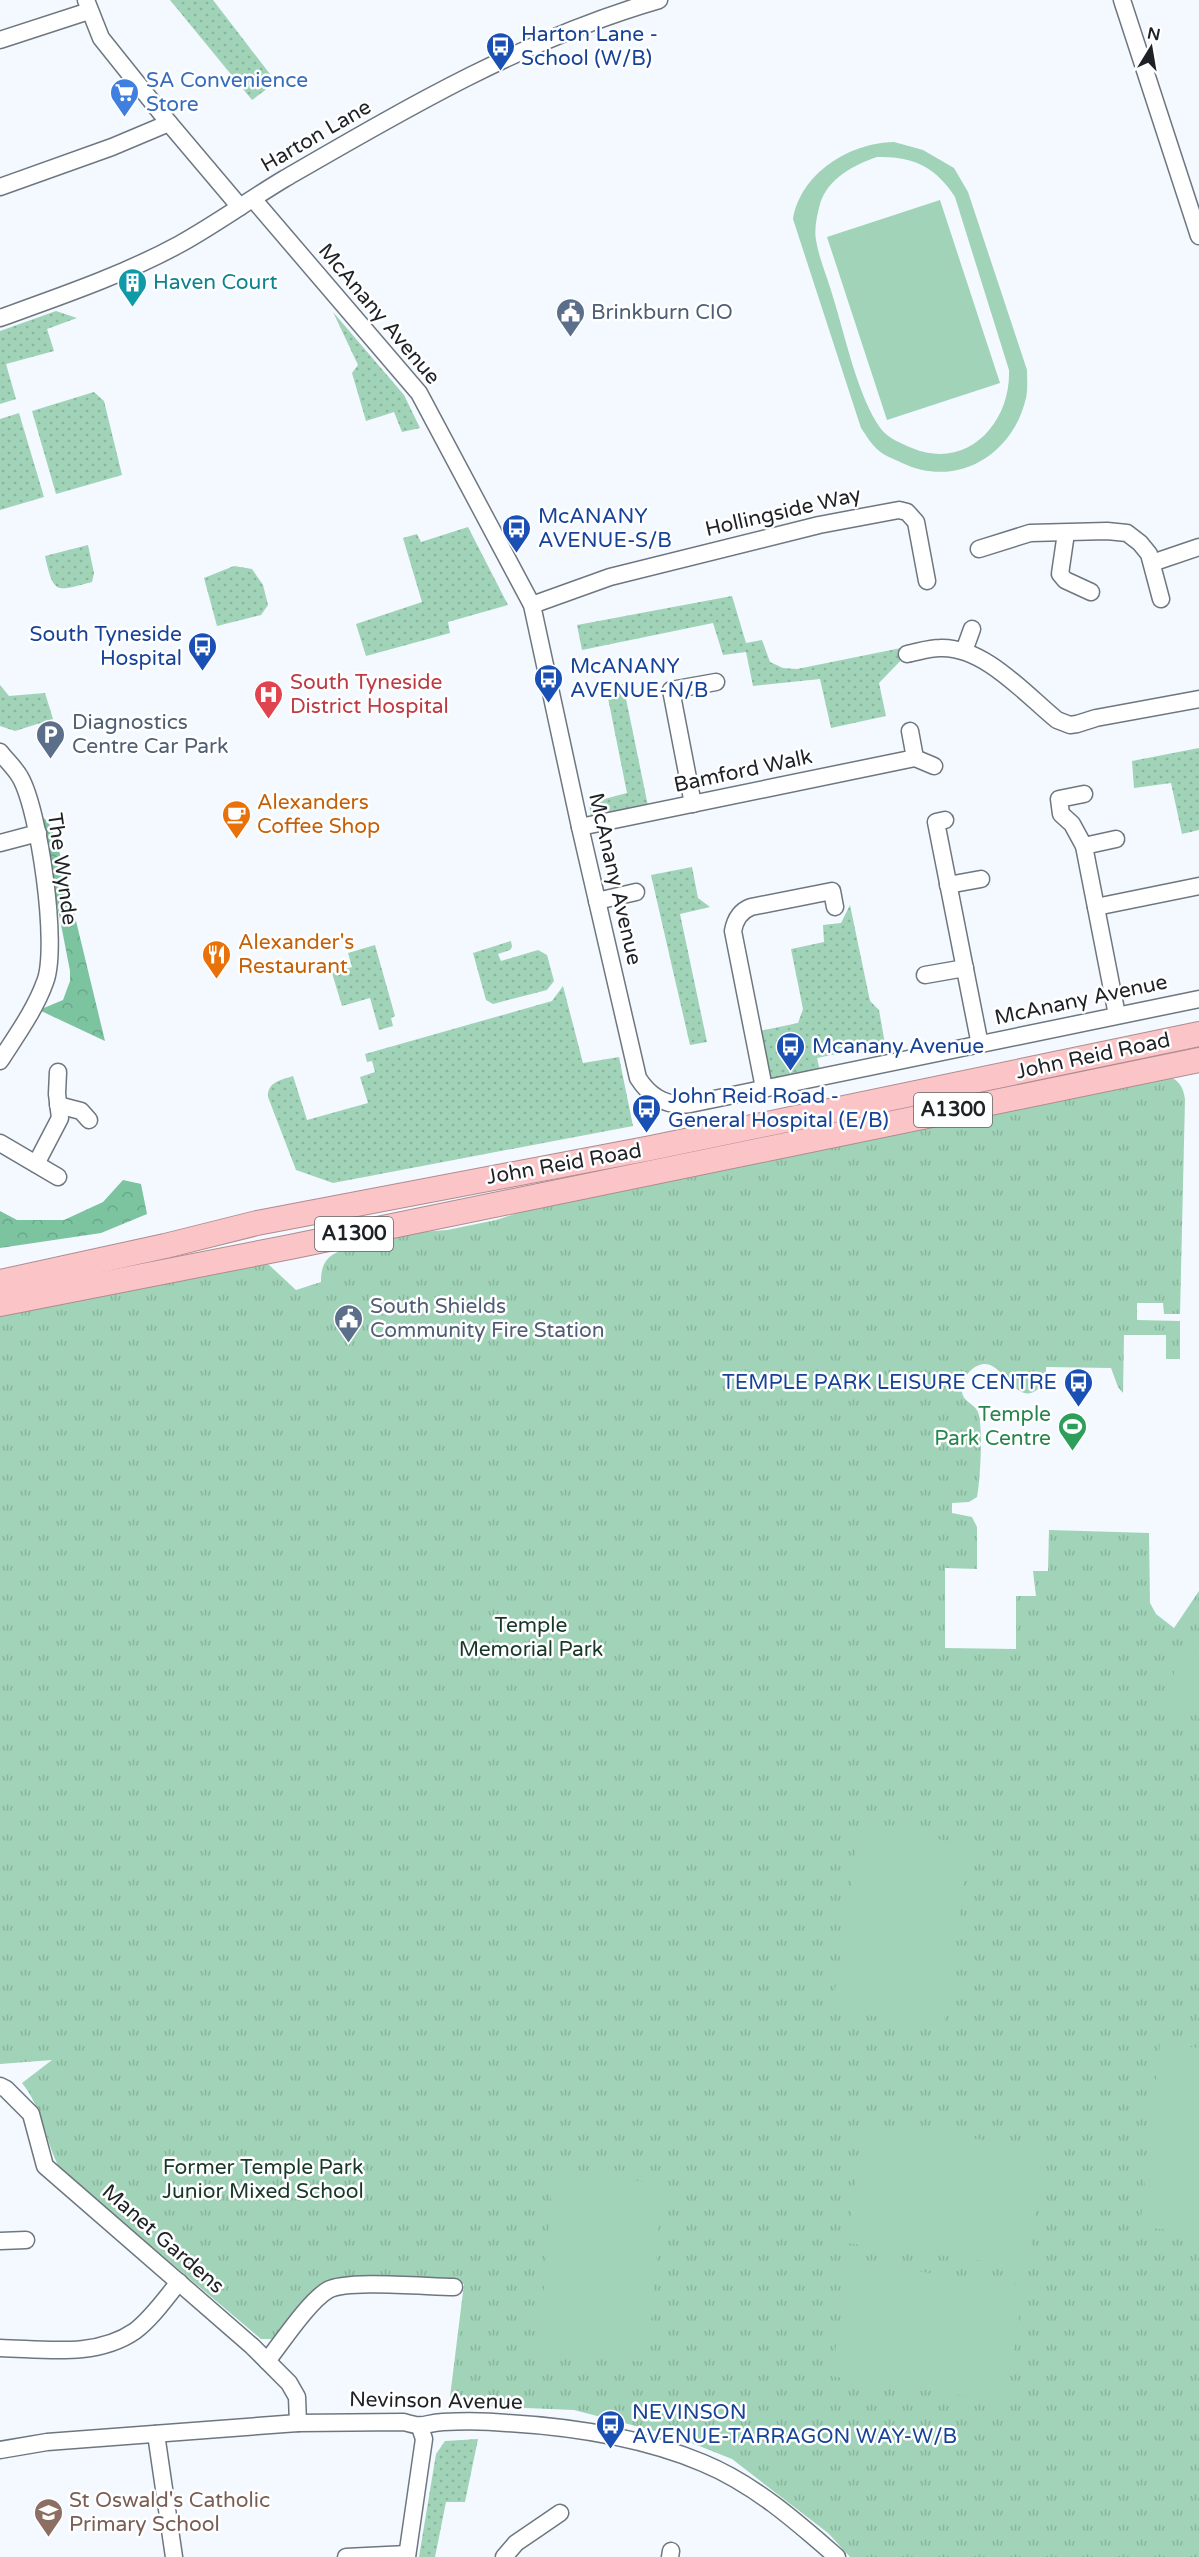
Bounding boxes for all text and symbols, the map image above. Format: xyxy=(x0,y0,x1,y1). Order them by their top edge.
north arrow xyxy=(1121,18,1181,78)
place label: Harton Lane - School (W/B) xyxy=(521,22,658,71)
text: N xyxy=(1145,23,1162,45)
bus stop icon: Harton Lane - School (W/B) xyxy=(484,30,516,72)
place label: SA Convenience Store xyxy=(146,68,308,117)
supermarket icon: SA Convenience Store xyxy=(109,76,141,118)
street label: Harton Lane xyxy=(256,94,376,178)
street label: McAnany Avenue xyxy=(313,239,445,389)
building icon: Haven Court xyxy=(116,266,148,308)
place label: Haven Court xyxy=(153,270,277,295)
public building icon: Brinkburn CIO xyxy=(554,296,586,338)
place label: Brinkburn CIO xyxy=(591,300,733,325)
street label: Hollingside Way xyxy=(703,482,863,542)
place label: McANANY AVENUE-S/B xyxy=(538,504,672,553)
bus stop icon: McANANY AVENUE-S/B xyxy=(501,512,533,554)
place label: South Tyneside Hospital xyxy=(30,622,182,671)
bus stop icon: South Tyneside Hospital xyxy=(187,630,219,672)
place label: McANANY AVENUE-N/B xyxy=(570,654,708,703)
bus stop icon: McANANY AVENUE-N/B xyxy=(533,662,565,704)
place label: South Tyneside District Hospital xyxy=(290,670,449,719)
hospital icon: South Tyneside District Hospital xyxy=(253,678,285,720)
place label: Diagnostics Centre Car Park xyxy=(72,710,229,759)
parking icon: Diagnostics Centre Car Park xyxy=(35,718,67,760)
street label: Bamford Walk xyxy=(672,744,814,798)
place label: Alexanders Coffee Shop xyxy=(257,790,380,839)
street label: McAnany Avenue xyxy=(583,791,647,968)
cafe icon: Alexanders Coffee Shop xyxy=(220,798,252,840)
street label: The Wynde xyxy=(42,811,82,927)
place label: Alexander's Restaurant xyxy=(238,930,354,979)
restaurant icon: Alexander's Restaurant xyxy=(201,938,233,980)
street label: McAnany Avenue xyxy=(992,969,1170,1031)
street label: John Reid Road xyxy=(1014,1027,1172,1085)
bus stop icon: Mcanany Avenue xyxy=(775,1030,807,1072)
place label: Mcanany Avenue xyxy=(812,1034,984,1059)
place label: John Reid Road - General Hospital (E/B) xyxy=(668,1084,889,1133)
bus stop icon: John Reid Road - General Hospital (E/B) xyxy=(631,1092,663,1134)
road number: A1300 xyxy=(914,1093,992,1127)
street label: John Reid Road xyxy=(484,1138,644,1190)
road number: A1300 xyxy=(315,1217,393,1251)
place label: South Shields Community Fire Station xyxy=(370,1294,605,1343)
public building icon: South Shields Community Fire Station xyxy=(333,1302,365,1344)
bus stop icon: TEMPLE PARK LEISURE CENTRE xyxy=(1062,1366,1094,1408)
place label: TEMPLE PARK LEISURE CENTRE xyxy=(722,1370,1057,1395)
place label: Temple Park Centre xyxy=(934,1402,1051,1451)
sports icon: Temple Park Centre xyxy=(1056,1410,1088,1452)
park label: Temple Memorial Park xyxy=(459,1613,603,1662)
park label: Former Temple Park Junior Mixed School xyxy=(162,2155,364,2204)
street label: Manet Gardens xyxy=(97,2179,229,2299)
street label: Nevinson Avenue xyxy=(349,2387,523,2415)
place label: NEVINSON AVENUE-TARRAGON WAY-W/B xyxy=(632,2400,957,2449)
bus stop icon: NEVINSON AVENUE-TARRAGON WAY-W/B xyxy=(595,2408,627,2450)
place label: St Oswald's Catholic Primary School xyxy=(69,2488,270,2537)
school or university icon: St Oswald's Catholic Primary School xyxy=(32,2496,64,2538)

